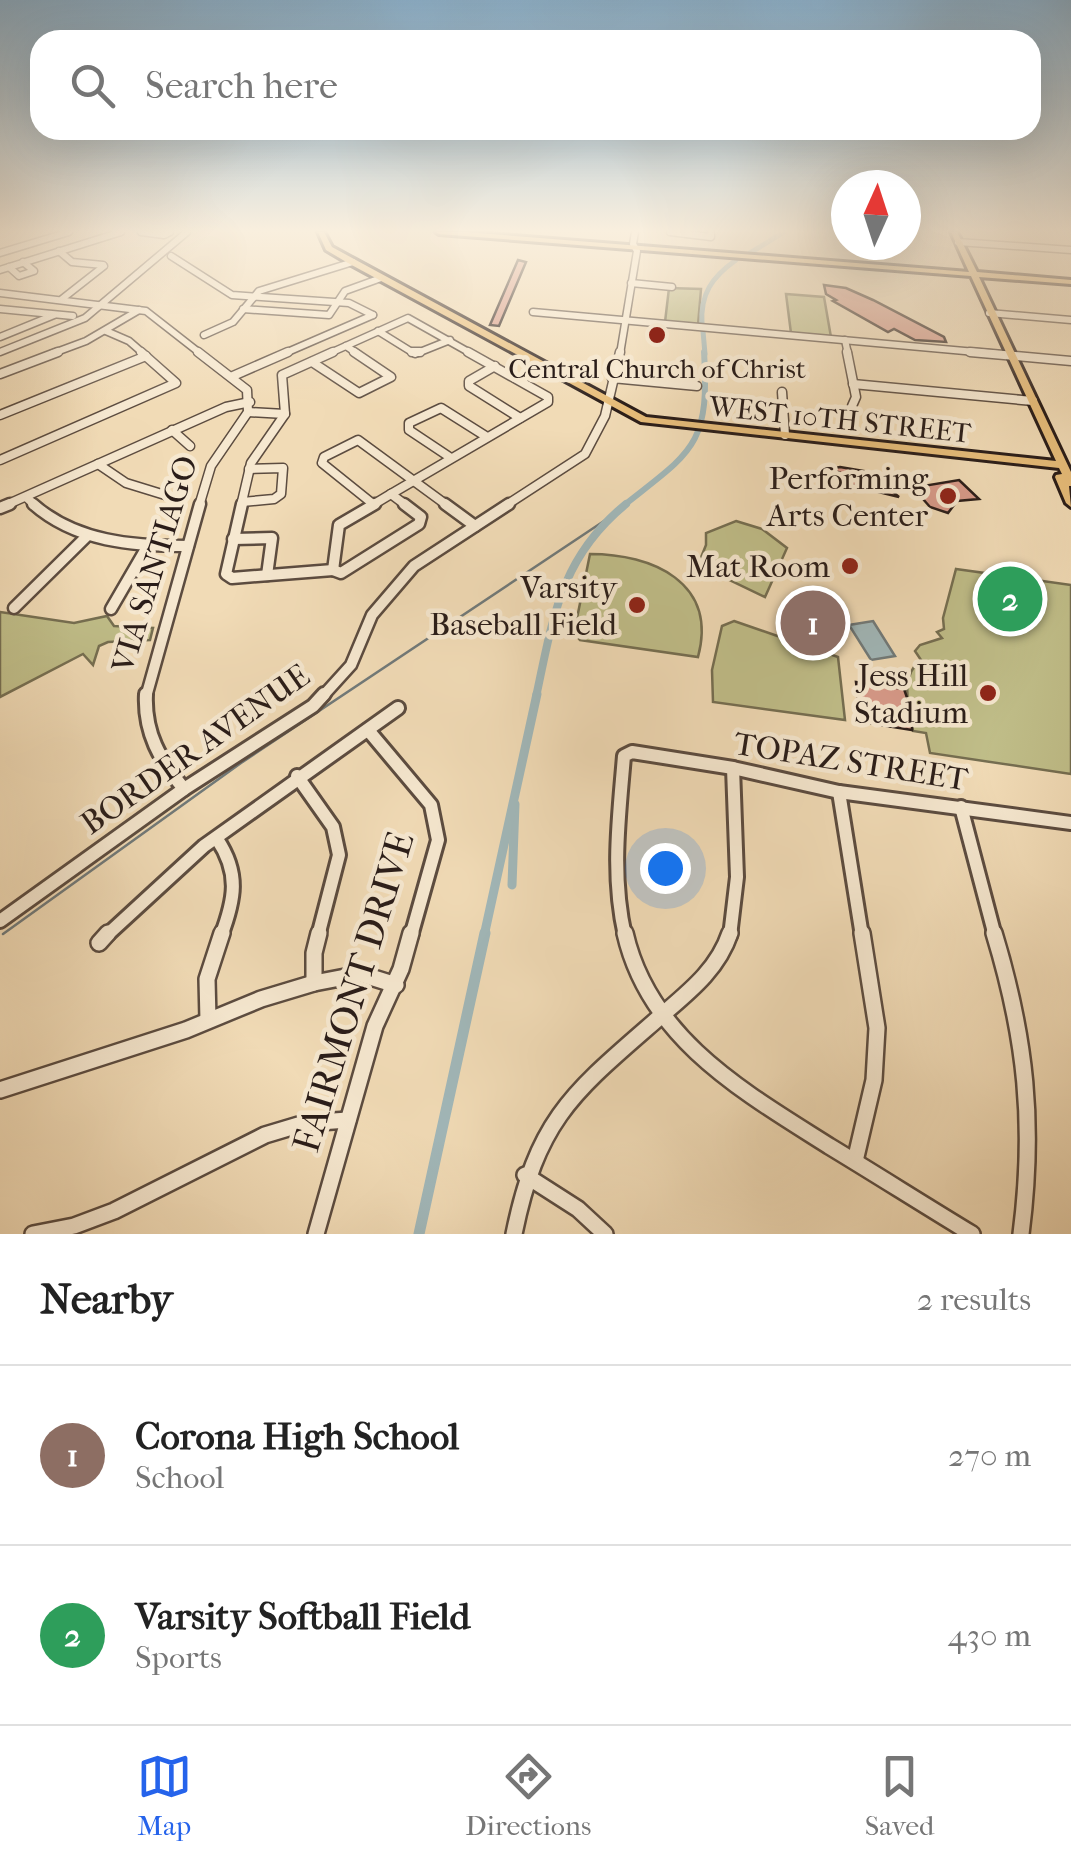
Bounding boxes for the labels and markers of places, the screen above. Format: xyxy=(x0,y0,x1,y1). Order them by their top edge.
marker: Central Church of Christ xyxy=(646,324,668,346)
place label: Central Church of Christ xyxy=(508,352,806,385)
place label: Performing Arts Center xyxy=(765,460,929,534)
marker: Performing Arts Center xyxy=(937,485,959,507)
place label: Mat Room xyxy=(686,548,830,585)
marker: Mat Room xyxy=(839,555,861,577)
pin: 2 xyxy=(978,562,1042,636)
place label: Varsity Baseball Field xyxy=(430,569,618,643)
pin: 1 xyxy=(780,586,846,660)
marker: Varsity Baseball Field xyxy=(626,594,648,616)
place label: Jess Hill Stadium xyxy=(854,657,968,731)
marker: Jess Hill Stadium xyxy=(977,682,999,704)

